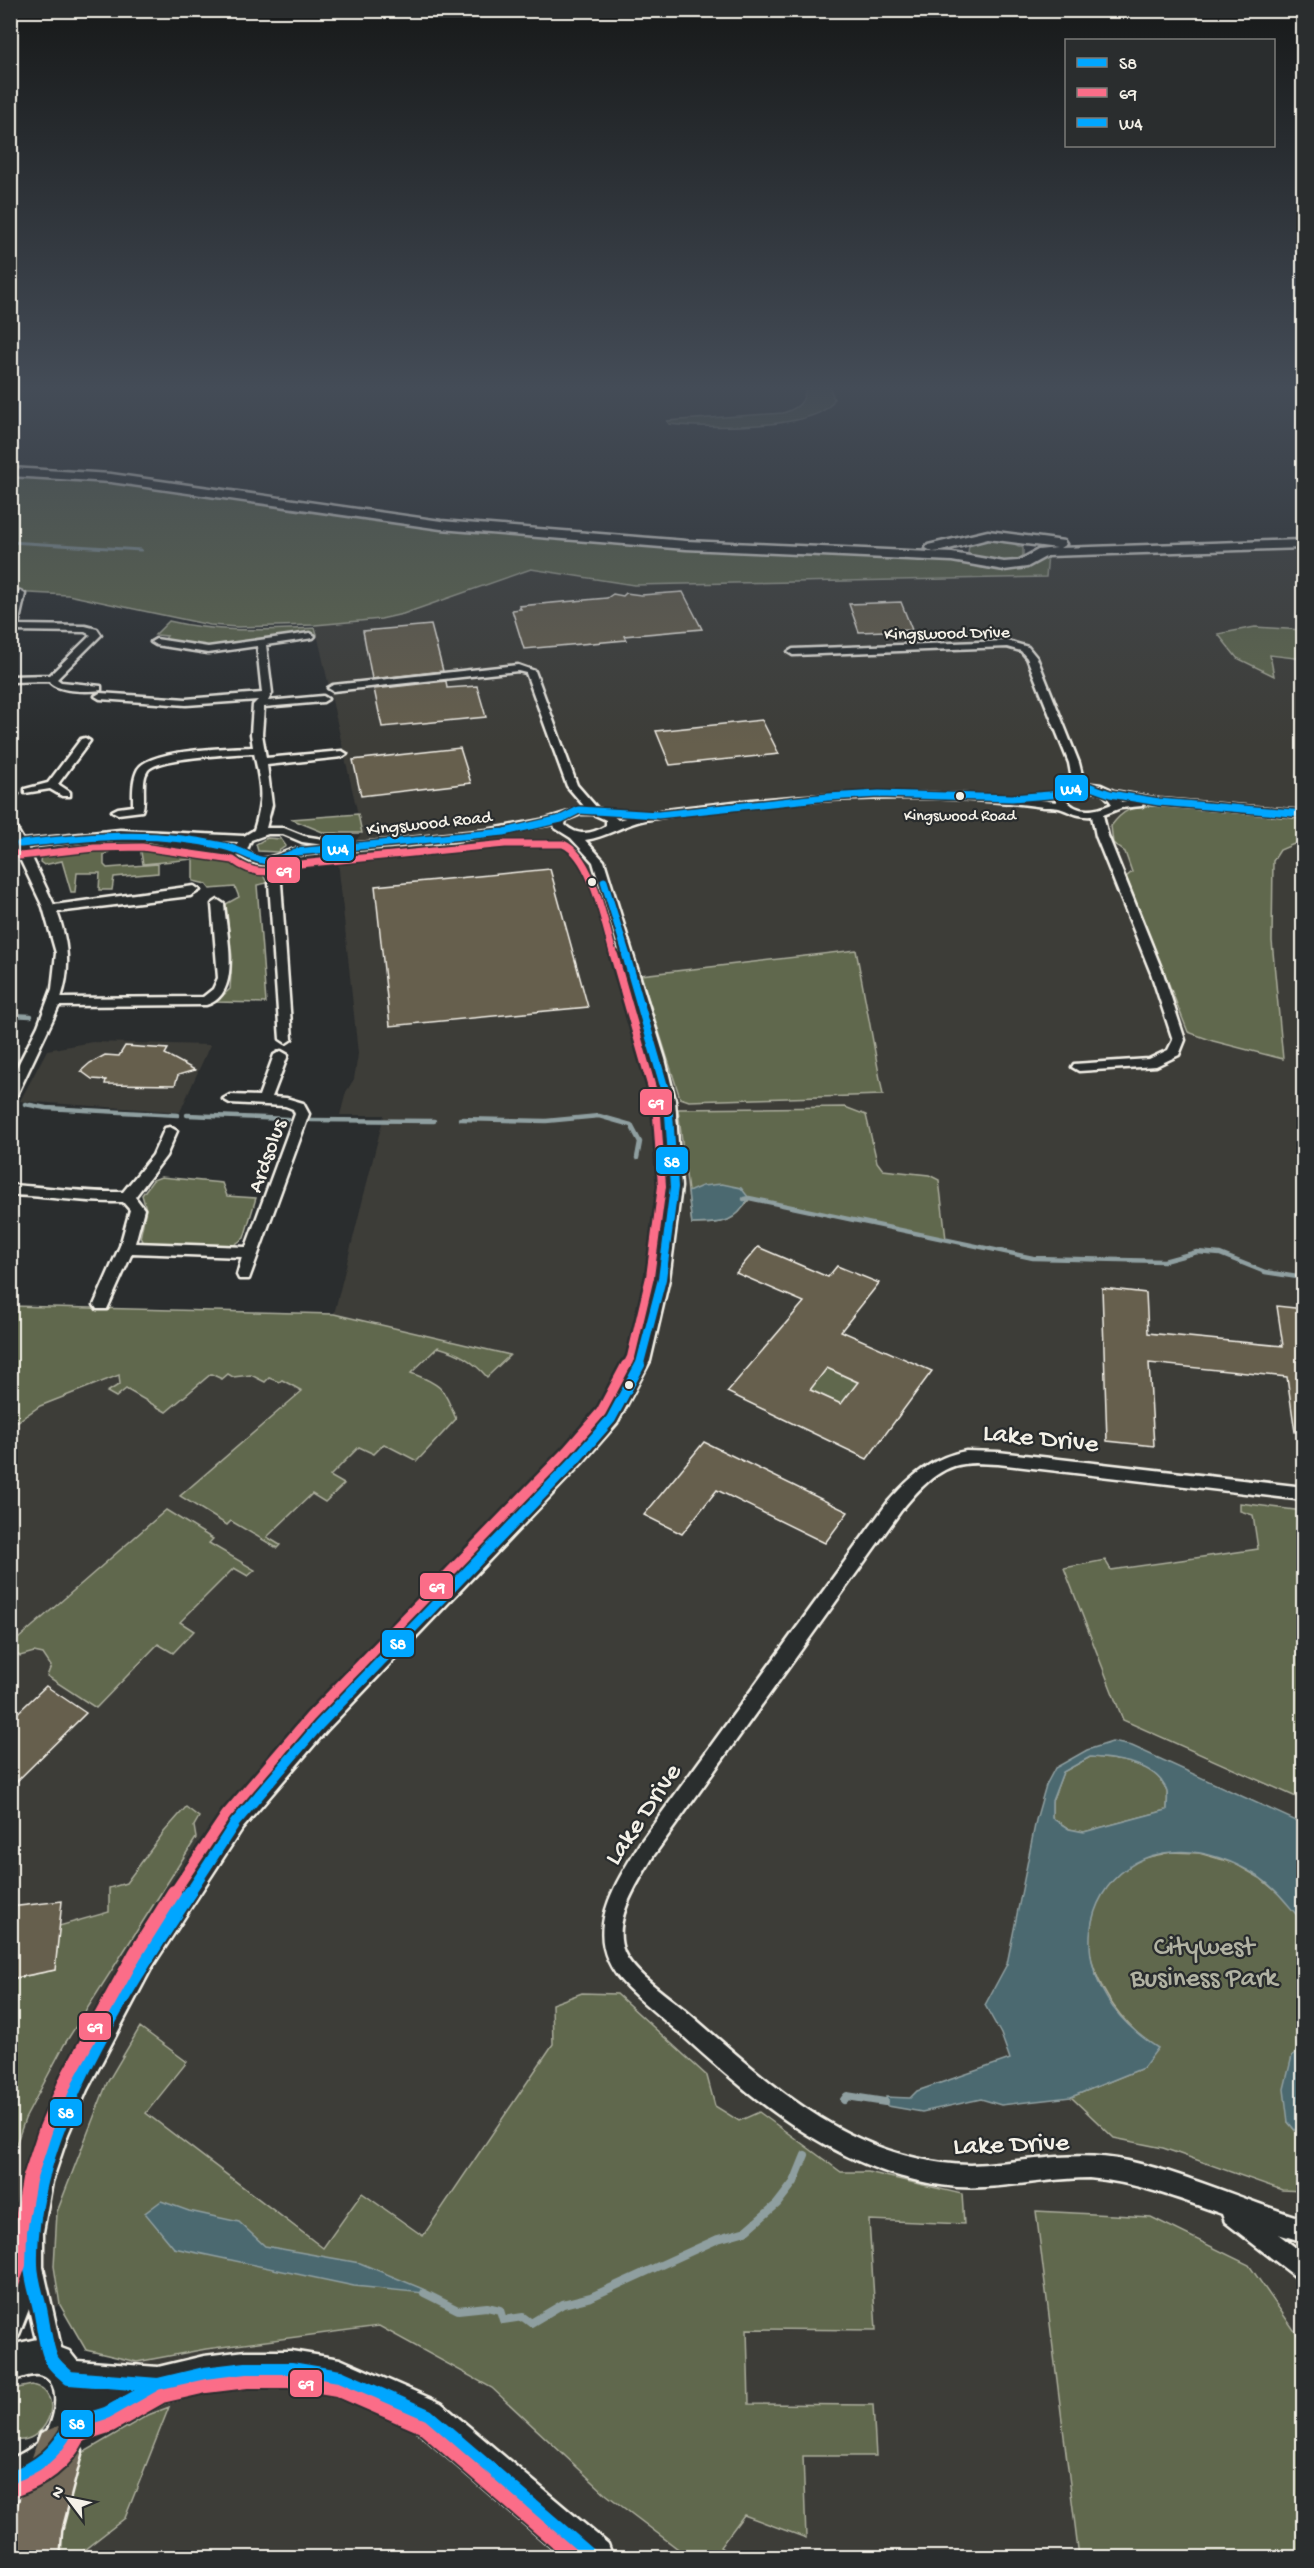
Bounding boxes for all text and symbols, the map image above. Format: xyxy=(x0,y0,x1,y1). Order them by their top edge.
legend xyxy=(1065,39,1275,147)
text: S8 xyxy=(1119,55,1137,76)
text: 69 xyxy=(1119,85,1137,106)
text: W4 xyxy=(1119,115,1143,136)
street label: Kingswood Drive xyxy=(884,623,1011,646)
line badge: W4 xyxy=(1054,774,1089,802)
text: W4 xyxy=(1059,782,1082,801)
marker: Kingswood Road xyxy=(954,790,966,802)
street label: Kingswood Road xyxy=(366,807,494,842)
place label: Kingswood Road xyxy=(904,808,1018,827)
line badge: W4 xyxy=(321,834,355,862)
text: W4 xyxy=(326,842,349,861)
line badge: 69 xyxy=(266,856,301,884)
text: 69 xyxy=(276,864,292,883)
unlabelled marker xyxy=(586,876,598,888)
line badge: 69 xyxy=(639,1088,673,1116)
text: 69 xyxy=(648,1096,664,1115)
street label: Ardsolus xyxy=(243,1115,294,1197)
line badge: S8 xyxy=(655,1146,689,1175)
text: S8 xyxy=(664,1155,680,1174)
unlabelled marker xyxy=(623,1379,635,1391)
street label: Lake Drive xyxy=(981,1418,1101,1462)
line badge: 69 xyxy=(419,1572,454,1600)
text: 69 xyxy=(429,1580,445,1599)
line badge: S8 xyxy=(381,1629,415,1658)
text: S8 xyxy=(390,1637,406,1656)
street label: Lake Drive xyxy=(599,1757,691,1872)
park label: Citywest Business Park xyxy=(1130,1933,1280,1996)
line badge: 69 xyxy=(78,2012,112,2041)
text: 69 xyxy=(87,2020,103,2039)
line badge: S8 xyxy=(49,2098,83,2127)
text: S8 xyxy=(58,2106,74,2125)
street label: Lake Drive xyxy=(953,2128,1071,2164)
line badge: 69 xyxy=(289,2369,323,2398)
text: 69 xyxy=(298,2377,314,2396)
line badge: S8 xyxy=(60,2409,94,2438)
text: S8 xyxy=(69,2417,85,2436)
north arrow xyxy=(39,2469,99,2529)
text: N xyxy=(48,2483,70,2502)

